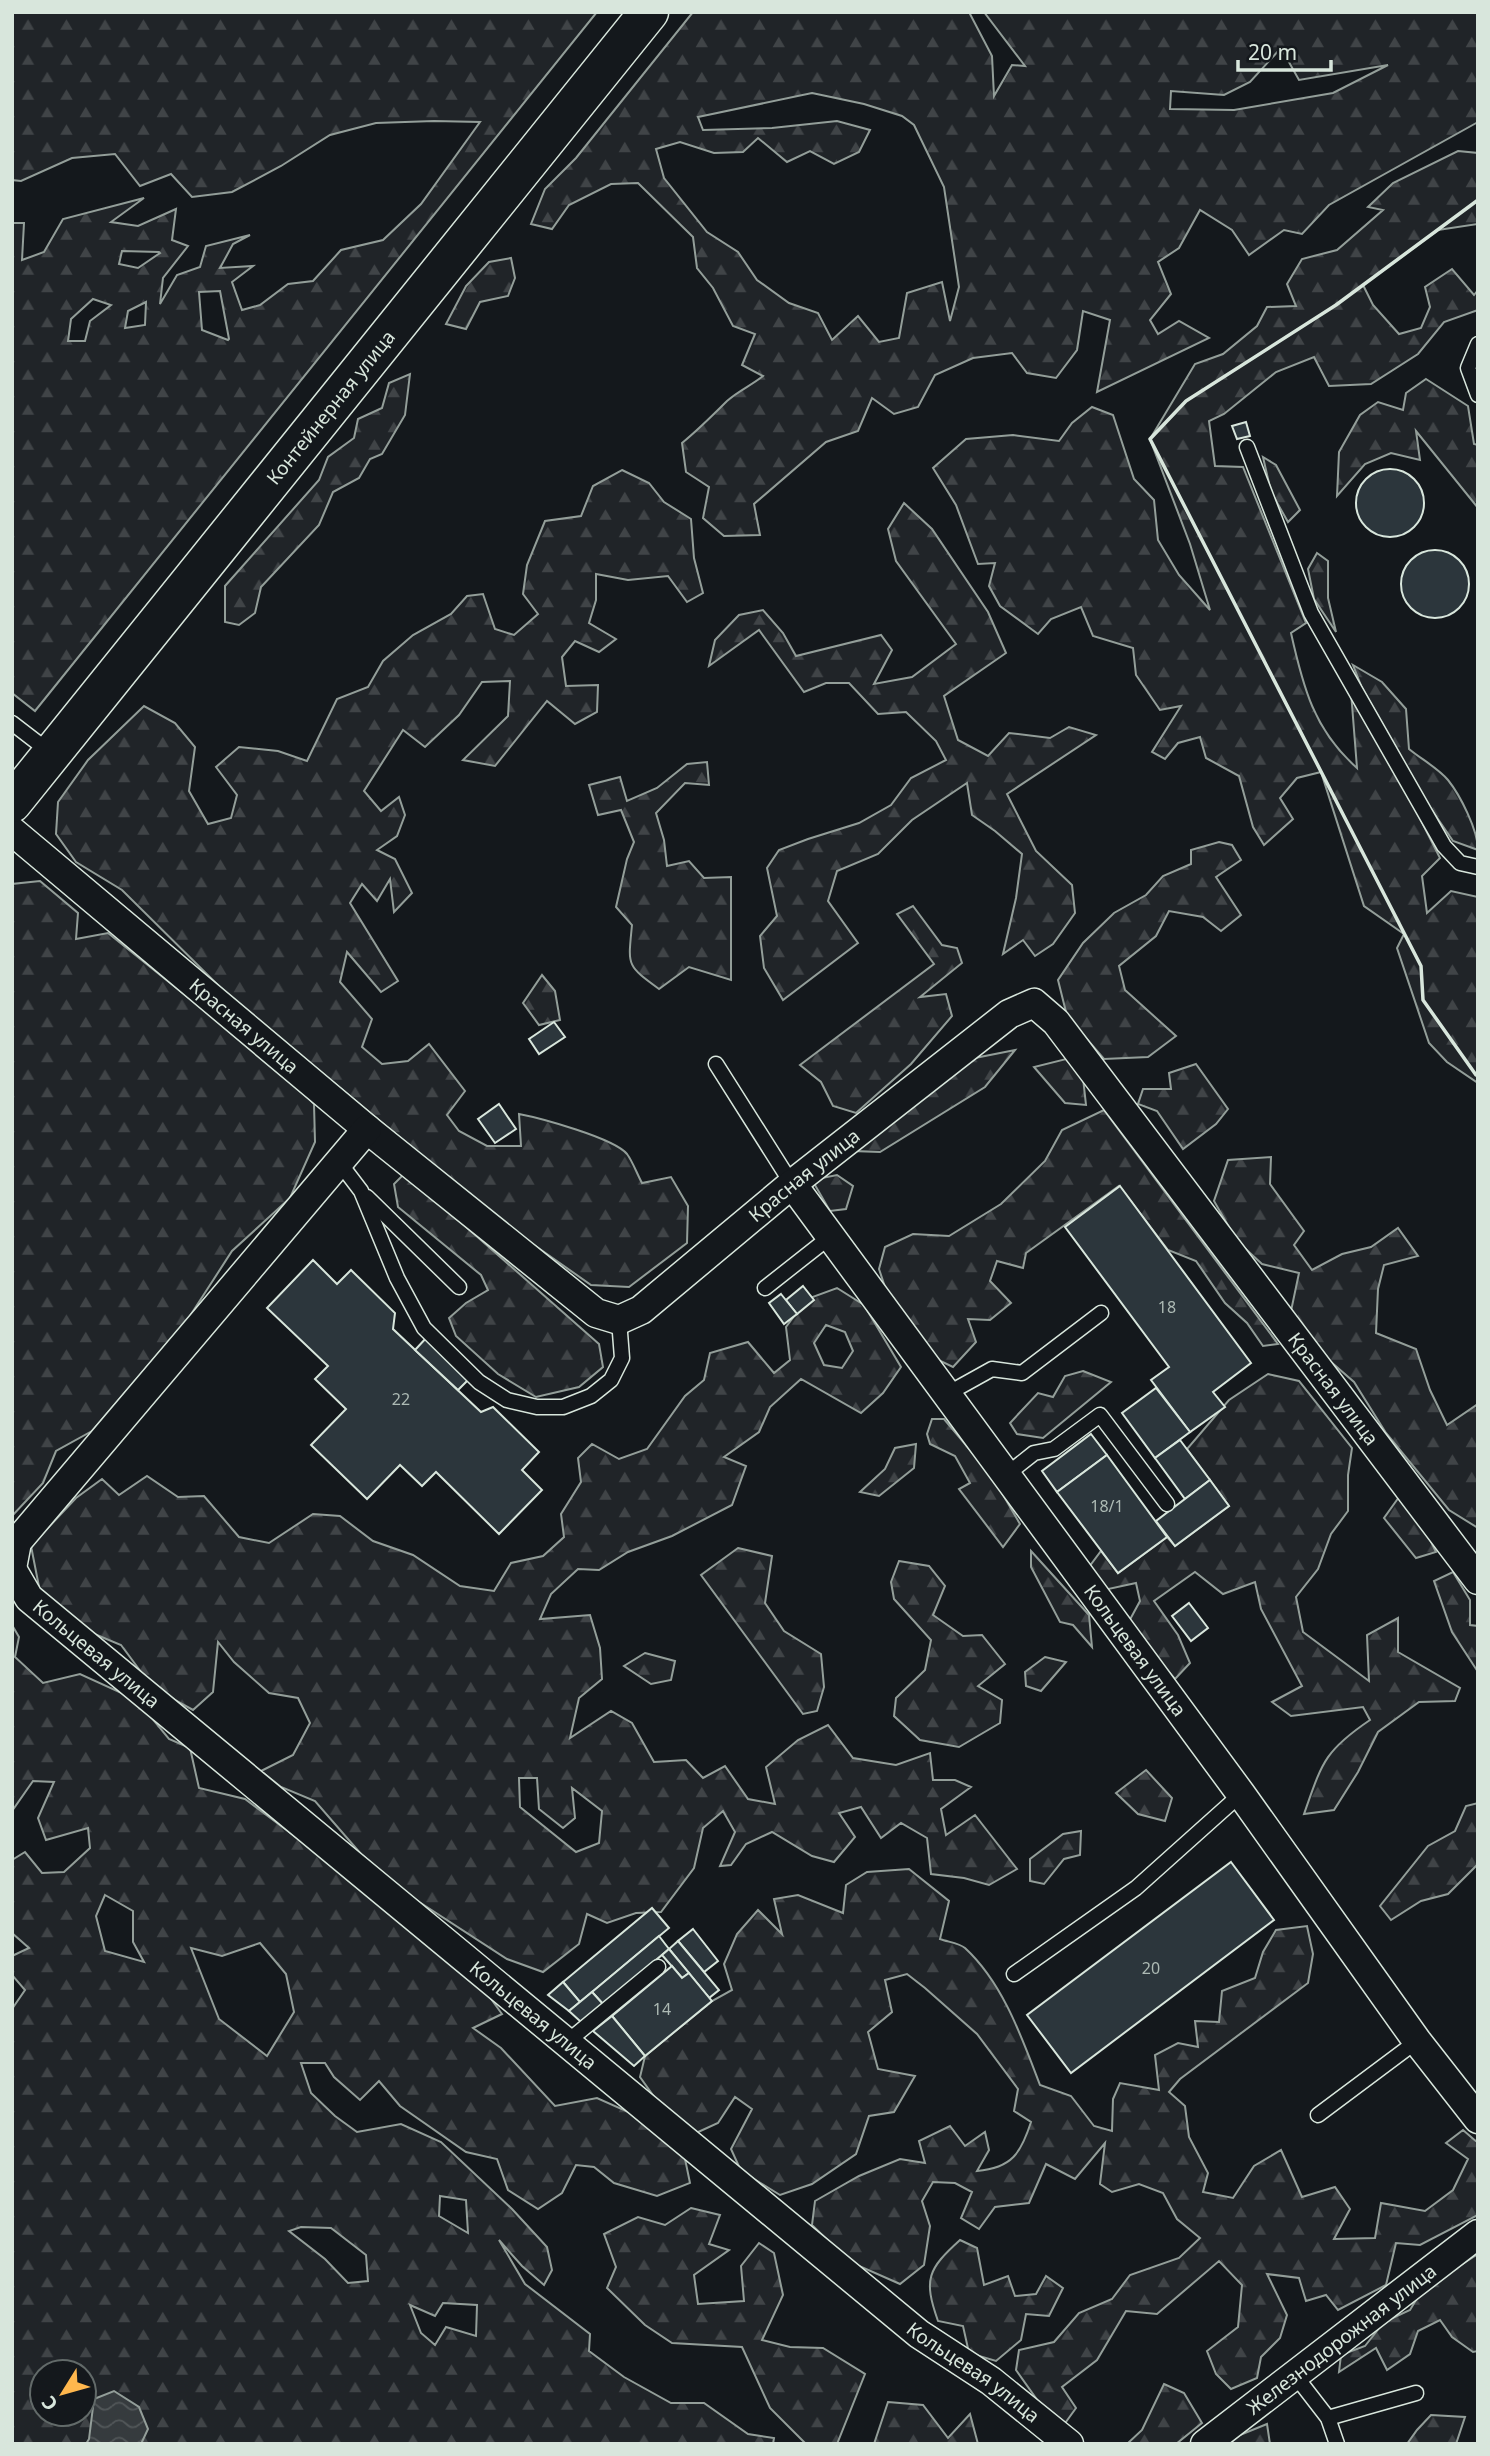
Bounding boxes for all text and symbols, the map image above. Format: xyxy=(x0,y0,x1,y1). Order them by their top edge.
scale bar xyxy=(1238,28,1331,72)
text: 20 m xyxy=(1248,38,1297,66)
street label: Контейнерная улица xyxy=(261,325,401,490)
street label: Красная улица xyxy=(184,972,304,1079)
street label: Красная улица xyxy=(743,1123,865,1228)
house number: 18 xyxy=(1158,1296,1176,1318)
street label: Красная улица xyxy=(1282,1327,1385,1451)
house number: 22 xyxy=(392,1388,410,1410)
house number: 18/1 xyxy=(1090,1495,1124,1517)
street label: Кольцевая улица xyxy=(1078,1579,1192,1721)
street label: Кольцевая улица xyxy=(27,1593,165,1714)
street label: Кольцевая улица xyxy=(464,1955,602,2075)
house number: 20 xyxy=(1142,1957,1160,1979)
house number: 14 xyxy=(653,1998,671,2020)
street label: Железнодорожная улица xyxy=(1241,2258,1442,2420)
street label: Кольцевая улица xyxy=(901,2316,1045,2428)
north arrow xyxy=(28,2358,98,2428)
text: С xyxy=(35,2391,63,2416)

